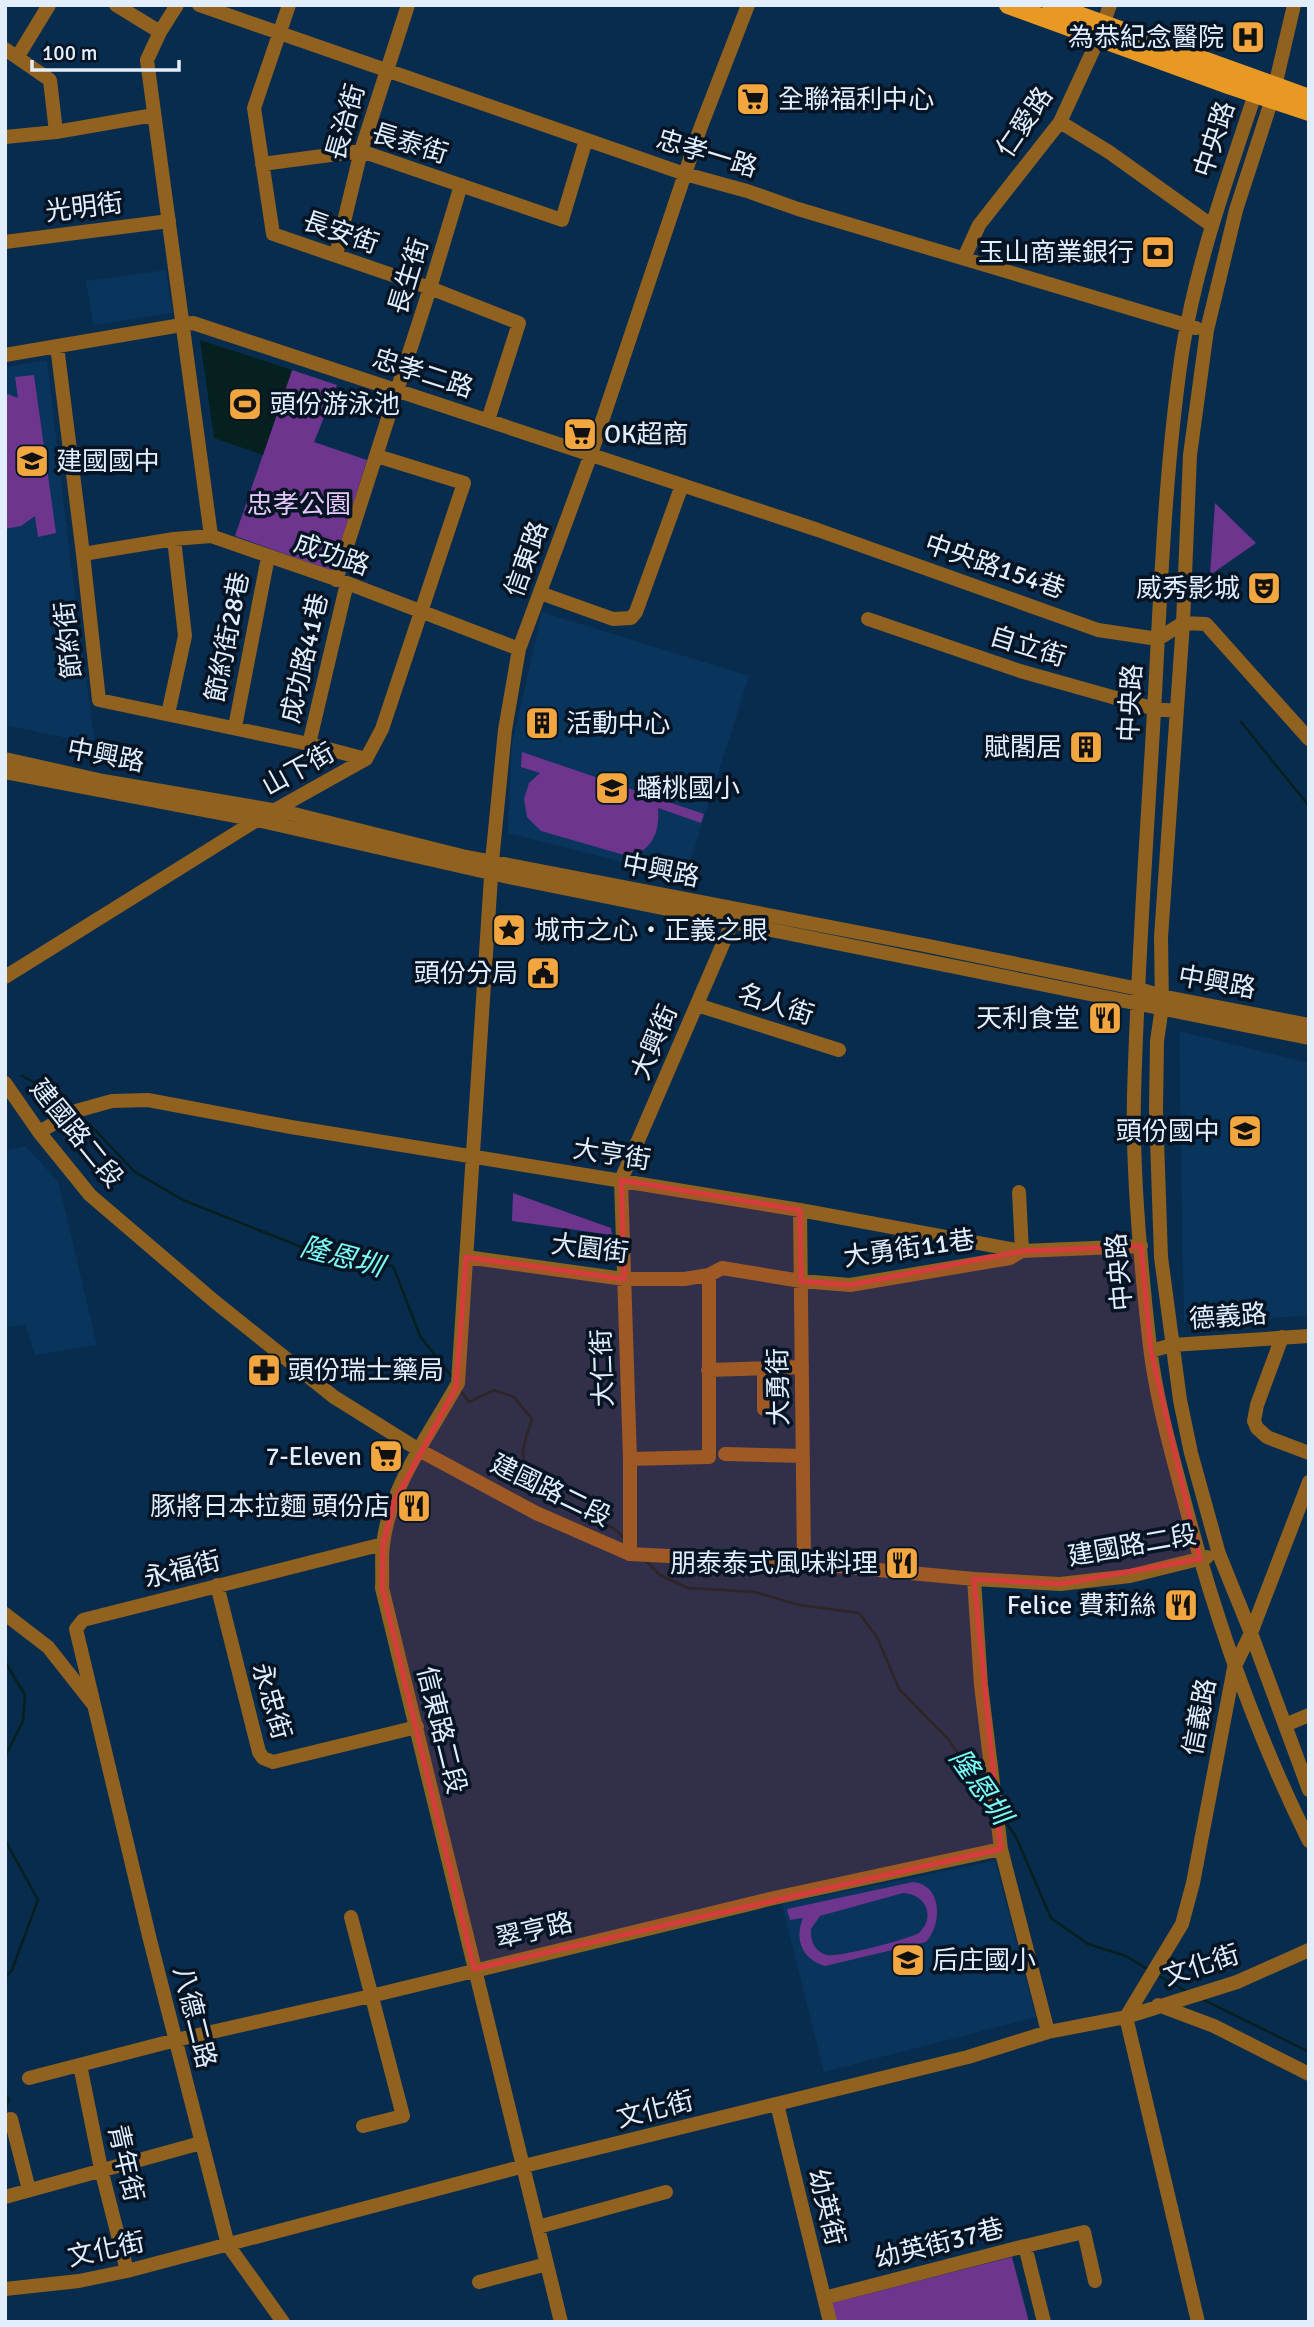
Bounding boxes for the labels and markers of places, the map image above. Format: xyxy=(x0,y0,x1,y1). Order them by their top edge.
hospital icon: 為恭紀念醫院 xyxy=(1229,18,1267,56)
place label: 為恭紀念醫院 xyxy=(1068,22,1224,54)
supermarket icon: 全聯福利中心 xyxy=(734,80,772,118)
place label: 全聯福利中心 xyxy=(778,84,934,116)
bank icon: 玉山商業銀行 xyxy=(1139,233,1177,271)
place label: 玉山商業銀行 xyxy=(978,237,1134,269)
sports icon: 頭份游泳池 xyxy=(226,385,264,423)
place label: 頭份游泳池 xyxy=(270,389,400,421)
supermarket icon: OK超商 xyxy=(561,415,599,453)
place label: OK超商 xyxy=(604,419,689,451)
school or university icon: 建國國中 xyxy=(13,442,51,480)
place label: 建國國中 xyxy=(56,446,160,478)
theatre icon: 威秀影城 xyxy=(1245,569,1283,607)
place label: 威秀影城 xyxy=(1136,573,1240,605)
building icon: 活動中心 xyxy=(523,704,561,742)
place label: 活動中心 xyxy=(566,708,670,740)
building icon: 賦閣居 xyxy=(1067,728,1105,766)
place label: 賦閣居 xyxy=(984,732,1062,764)
school or university icon: 蟠桃國小 xyxy=(593,769,631,807)
place label: 蟠桃國小 xyxy=(636,773,740,805)
place icon: 城市之心‧正義之眼 xyxy=(490,911,528,949)
place label: 城市之心‧正義之眼 xyxy=(534,915,768,947)
public building icon: 頭份分局 xyxy=(524,954,562,992)
place label: 頭份分局 xyxy=(414,958,518,990)
restaurant icon: 天利食堂 xyxy=(1086,999,1124,1037)
place label: 天利食堂 xyxy=(976,1003,1080,1035)
school or university icon: 頭份國中 xyxy=(1226,1112,1264,1150)
place label: 頭份國中 xyxy=(1116,1116,1220,1148)
pharmacy icon: 頭份瑞士藥局 xyxy=(245,1351,283,1389)
place label: 頭份瑞士藥局 xyxy=(288,1355,444,1387)
supermarket icon: 7-Eleven xyxy=(367,1437,405,1475)
place label: 7-Eleven xyxy=(265,1441,362,1473)
restaurant icon: 豚將日本拉麵 頭份店 xyxy=(395,1487,433,1525)
place label: 豚將日本拉麵 頭份店 xyxy=(150,1491,390,1523)
restaurant icon: 朋泰泰式風味料理 xyxy=(883,1544,921,1582)
place label: 朋泰泰式風味料理 xyxy=(670,1548,878,1580)
restaurant icon: Felice 費莉絲 xyxy=(1162,1586,1200,1624)
place label: Felice 費莉絲 xyxy=(1007,1590,1156,1622)
school or university icon: 后庄國小 xyxy=(889,1941,927,1979)
place label: 后庄國小 xyxy=(932,1945,1036,1977)

